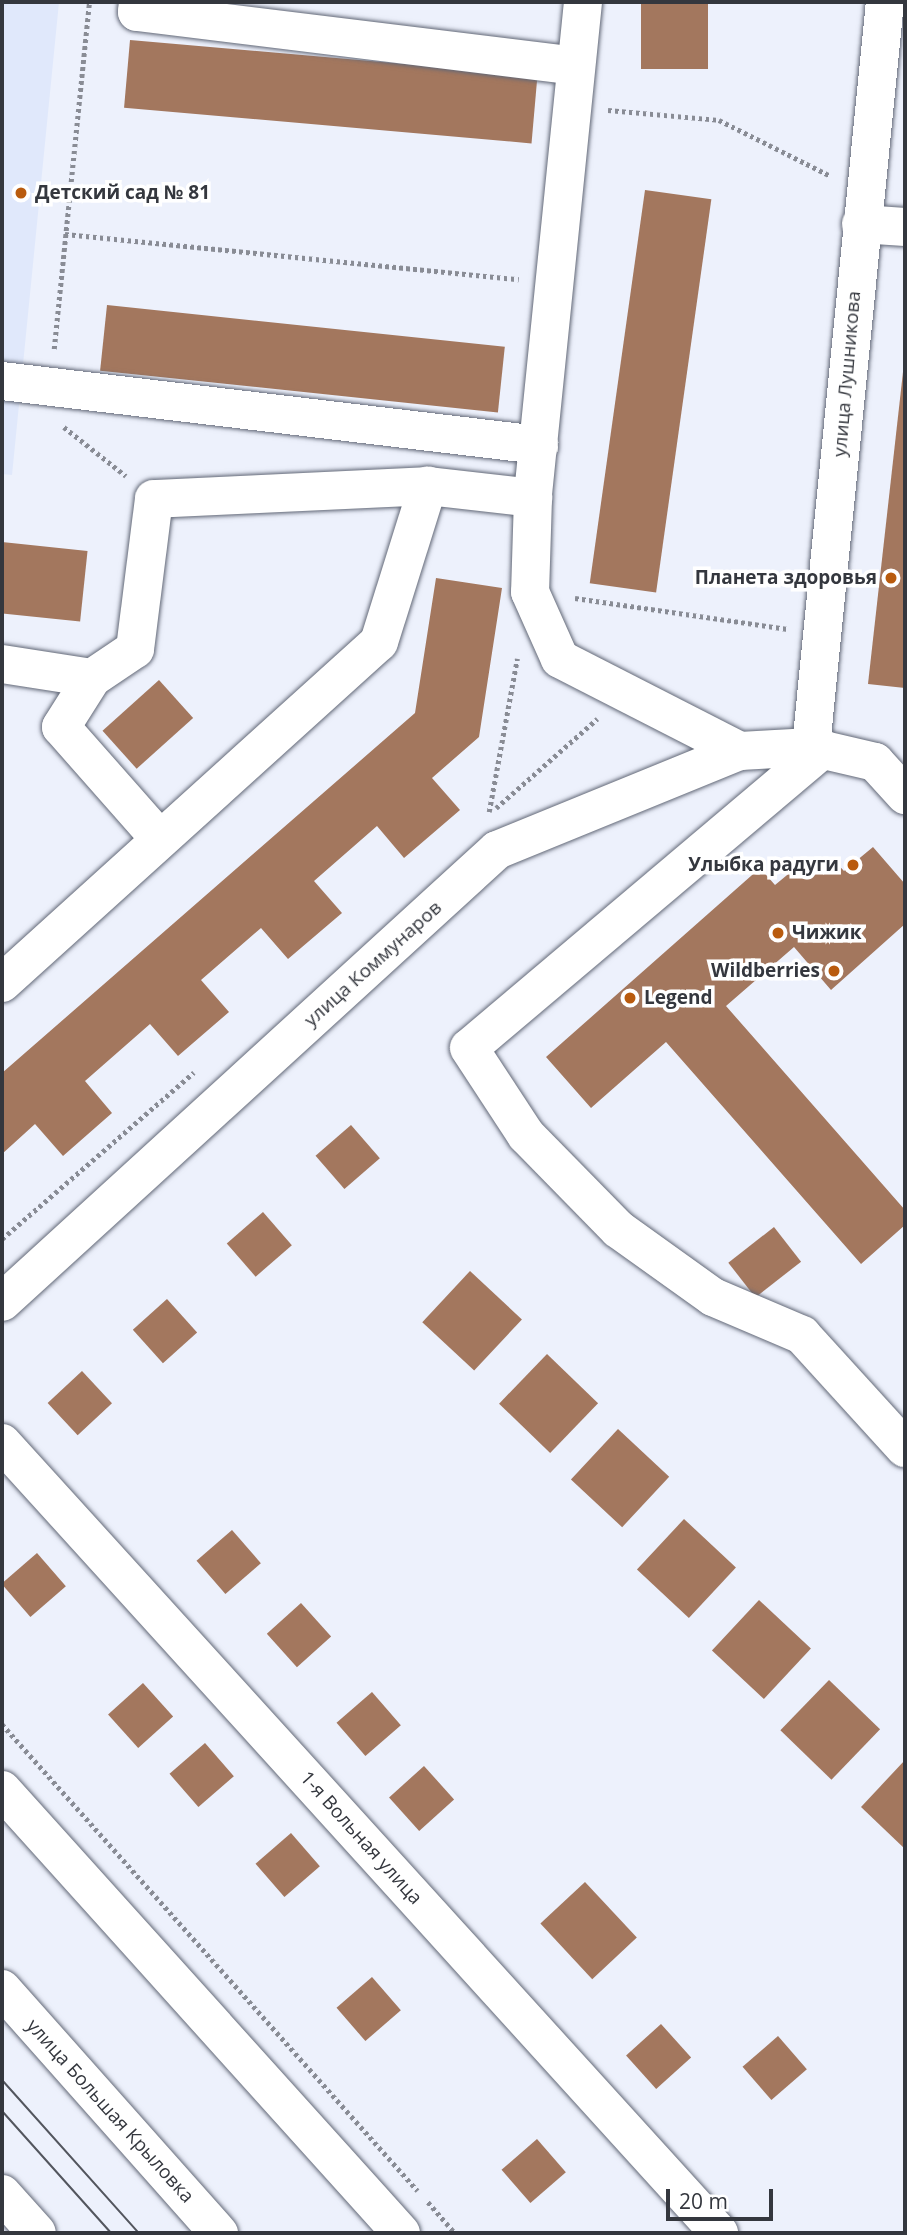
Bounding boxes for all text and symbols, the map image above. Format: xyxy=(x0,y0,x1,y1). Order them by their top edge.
place label: Детский сад № 81 xyxy=(35,182,210,204)
marker: Детский сад № 81 xyxy=(13,185,29,201)
street label: улица Лушникова xyxy=(828,290,866,458)
place label: Планета здоровья xyxy=(695,567,877,589)
marker: Планета здоровья xyxy=(883,570,899,586)
place label: Улыбка радуги xyxy=(688,854,839,876)
marker: Улыбка радуги xyxy=(845,857,861,873)
street label: улица Коммунаров xyxy=(300,896,446,1032)
place label: Чижик xyxy=(792,922,862,944)
marker: Чижик xyxy=(770,925,786,941)
place label: Wildberries xyxy=(711,960,820,982)
marker: Wildberries xyxy=(826,963,842,979)
place label: Legend xyxy=(644,987,712,1009)
marker: Legend xyxy=(622,990,638,1006)
street label: 1-я Вольная улица xyxy=(295,1767,427,1909)
street label: улица Большая Крыловка xyxy=(21,2014,199,2208)
scale bar xyxy=(669,2176,776,2220)
text: 20 m xyxy=(679,2187,728,2215)

